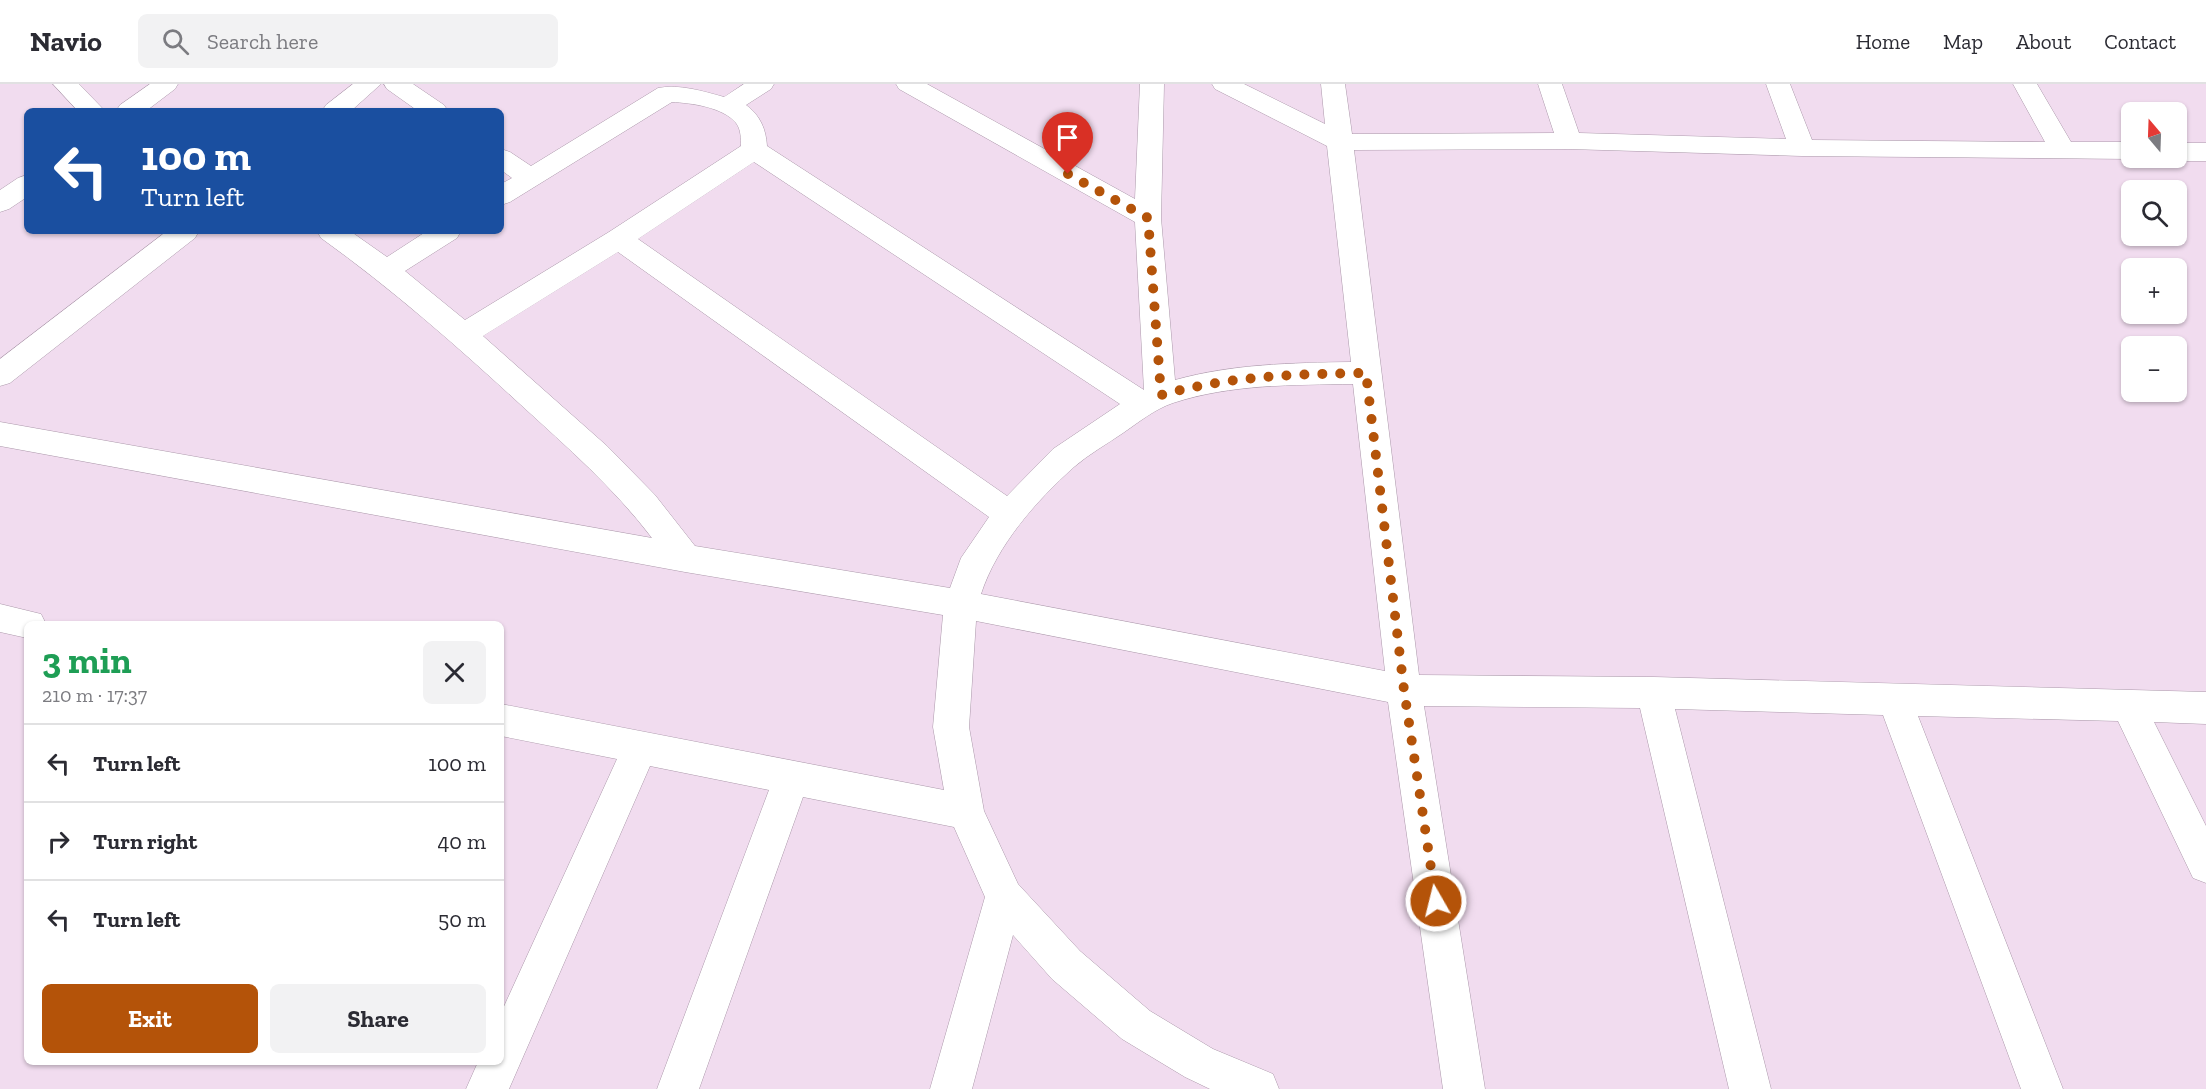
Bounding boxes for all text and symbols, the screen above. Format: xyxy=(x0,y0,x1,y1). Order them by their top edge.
search box xyxy=(138,14,558,68)
text: Navio xyxy=(30,25,102,58)
icon: search xyxy=(159,25,192,58)
text: Search here xyxy=(207,28,318,55)
text: Home xyxy=(1856,29,1910,54)
text: Map xyxy=(1943,29,1983,54)
text: About xyxy=(2016,29,2071,54)
text: Contact xyxy=(2104,29,2176,54)
north arrow xyxy=(2121,102,2187,168)
map controls xyxy=(2121,102,2187,402)
pin xyxy=(1042,112,1093,174)
icon: arrive xyxy=(1051,121,1084,154)
text: 100 m xyxy=(141,130,251,181)
icon: left xyxy=(42,132,120,210)
button: search xyxy=(2121,180,2187,246)
text: Turn left xyxy=(141,181,244,213)
button: + xyxy=(2121,258,2187,324)
button: − xyxy=(2121,336,2187,402)
text: 3 min xyxy=(42,639,132,682)
button: close xyxy=(423,641,486,704)
text: 210 m · 17:37 xyxy=(42,683,147,707)
icon: left xyxy=(42,747,75,780)
text: Turn left xyxy=(93,750,180,777)
text: 100 m xyxy=(428,750,486,777)
icon: right xyxy=(42,825,75,858)
text: Turn right xyxy=(93,828,197,855)
text: 40 m xyxy=(437,828,486,855)
position arrow xyxy=(1404,869,1468,933)
icon: left xyxy=(42,903,75,936)
text: Turn left xyxy=(93,906,180,933)
text: 50 m xyxy=(438,906,486,933)
button: Exit xyxy=(42,984,258,1053)
button: Share xyxy=(270,984,486,1053)

